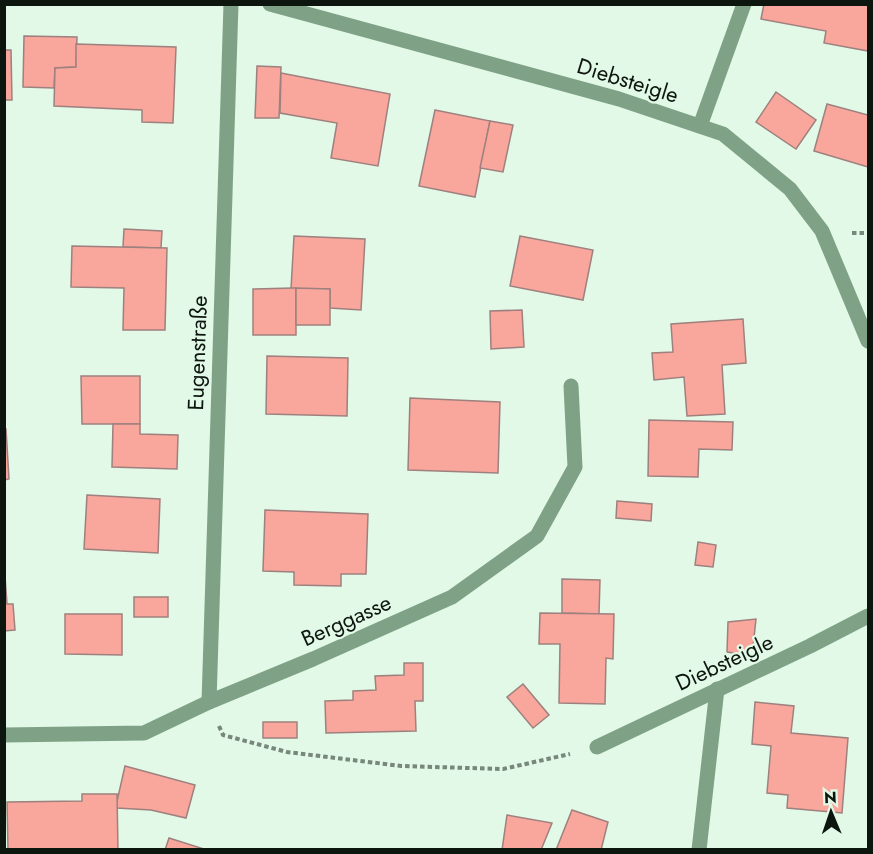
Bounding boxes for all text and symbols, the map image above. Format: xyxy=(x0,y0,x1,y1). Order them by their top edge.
street label: Diebsteigle xyxy=(573,49,683,111)
street label: Eugenstraße xyxy=(179,295,215,411)
street label: Berggasse xyxy=(296,586,396,654)
street label: Diebsteigle xyxy=(670,625,778,699)
north arrow xyxy=(801,782,861,842)
text: N xyxy=(824,786,837,809)

